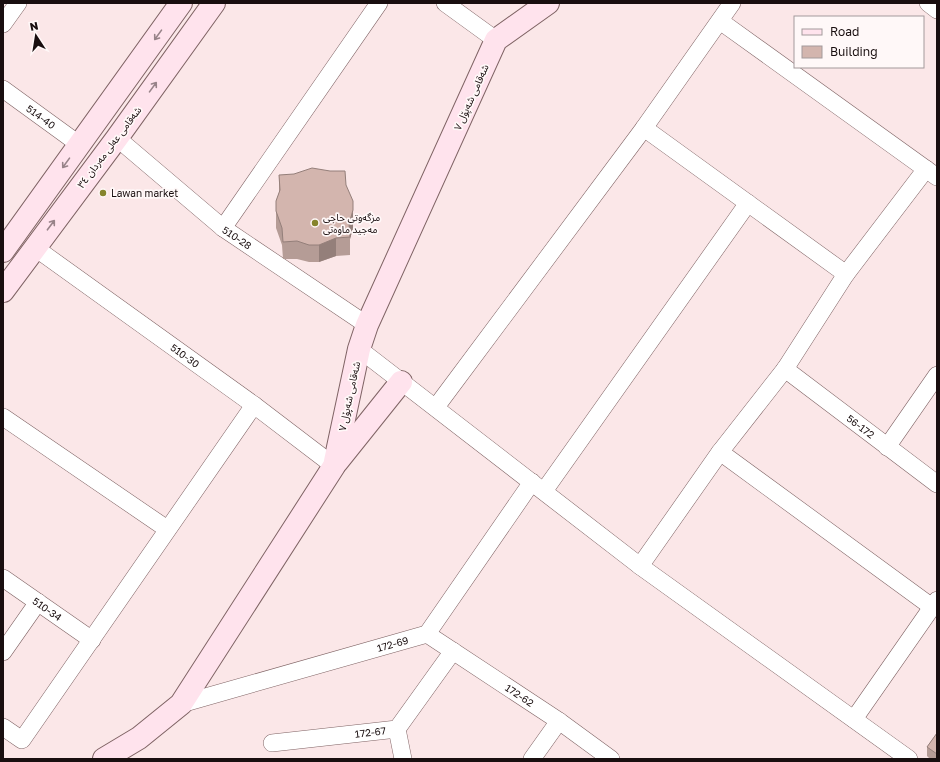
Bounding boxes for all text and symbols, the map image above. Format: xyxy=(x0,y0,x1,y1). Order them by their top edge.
north arrow xyxy=(16,16,56,56)
legend xyxy=(794,16,924,68)
text: N xyxy=(28,19,39,33)
text: Road xyxy=(830,24,859,39)
one-way arrow xyxy=(154,29,163,40)
text: Building xyxy=(830,44,878,59)
street label: شەقامی شەپۆل ٧ xyxy=(451,62,492,132)
one-way arrow xyxy=(149,82,158,93)
street label: 514-40 xyxy=(24,102,58,131)
street label: شەقامی عەلی مەردان ٣٤ xyxy=(74,104,144,191)
one-way arrow xyxy=(62,157,70,168)
place label: Lawan market xyxy=(111,187,178,199)
marker: Lawan market xyxy=(98,188,108,198)
place label: مزگەوتی حاجی مەجید ماوەتی xyxy=(323,211,380,236)
marker: مزگەوتی حاجی مەجید ماوەتی xyxy=(310,218,320,228)
one-way arrow xyxy=(47,220,55,231)
street label: 510-28 xyxy=(220,223,254,252)
street label: 510-30 xyxy=(168,341,202,370)
street label: شەقامی شەپۆل ٧ xyxy=(336,360,363,432)
street label: 56-172 xyxy=(845,412,877,441)
street label: 510-34 xyxy=(30,595,64,623)
street label: 172-69 xyxy=(376,634,410,654)
street label: 172-62 xyxy=(503,681,536,709)
street label: 172-67 xyxy=(354,724,387,740)

